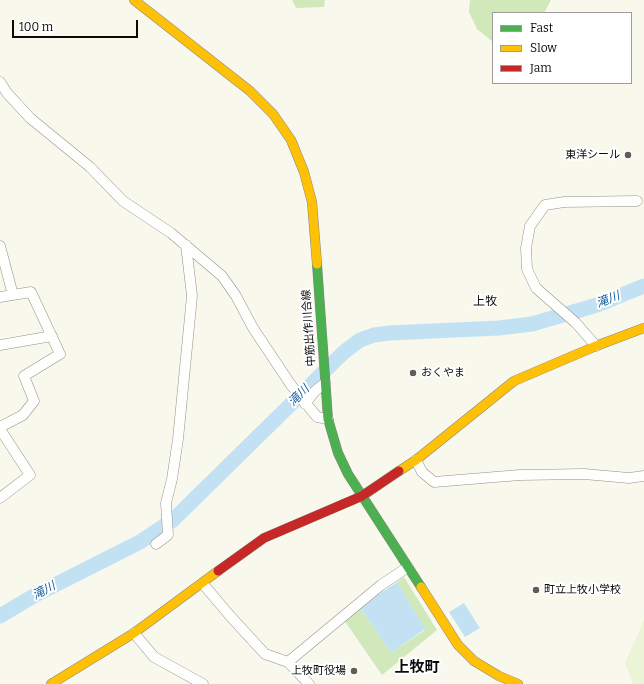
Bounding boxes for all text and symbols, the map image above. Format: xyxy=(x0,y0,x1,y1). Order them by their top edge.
scale bar xyxy=(14,12,140,38)
legend xyxy=(492,12,632,84)
text: 100 m xyxy=(19,20,53,34)
text: Fast xyxy=(530,21,553,35)
text: Slow xyxy=(530,41,557,55)
text: Jam xyxy=(530,61,552,75)
place label: 東洋シール xyxy=(565,148,620,162)
marker: 東洋シール xyxy=(623,150,633,160)
street label: 中筋出作川合線 xyxy=(300,289,318,367)
water label: 滝川 xyxy=(594,289,622,311)
district label: 上牧 xyxy=(473,295,497,309)
place label: おくやま xyxy=(421,366,465,380)
marker: おくやま xyxy=(408,368,418,378)
water label: 滝川 xyxy=(285,382,313,410)
water label: 滝川 xyxy=(30,579,58,603)
place label: 町立上牧小学校 xyxy=(544,583,621,597)
marker: 町立上牧小学校 xyxy=(531,585,541,595)
district label: 上牧町 xyxy=(395,659,439,677)
place label: 上牧町役場 xyxy=(291,664,346,678)
marker: 上牧町役場 xyxy=(349,666,359,676)

